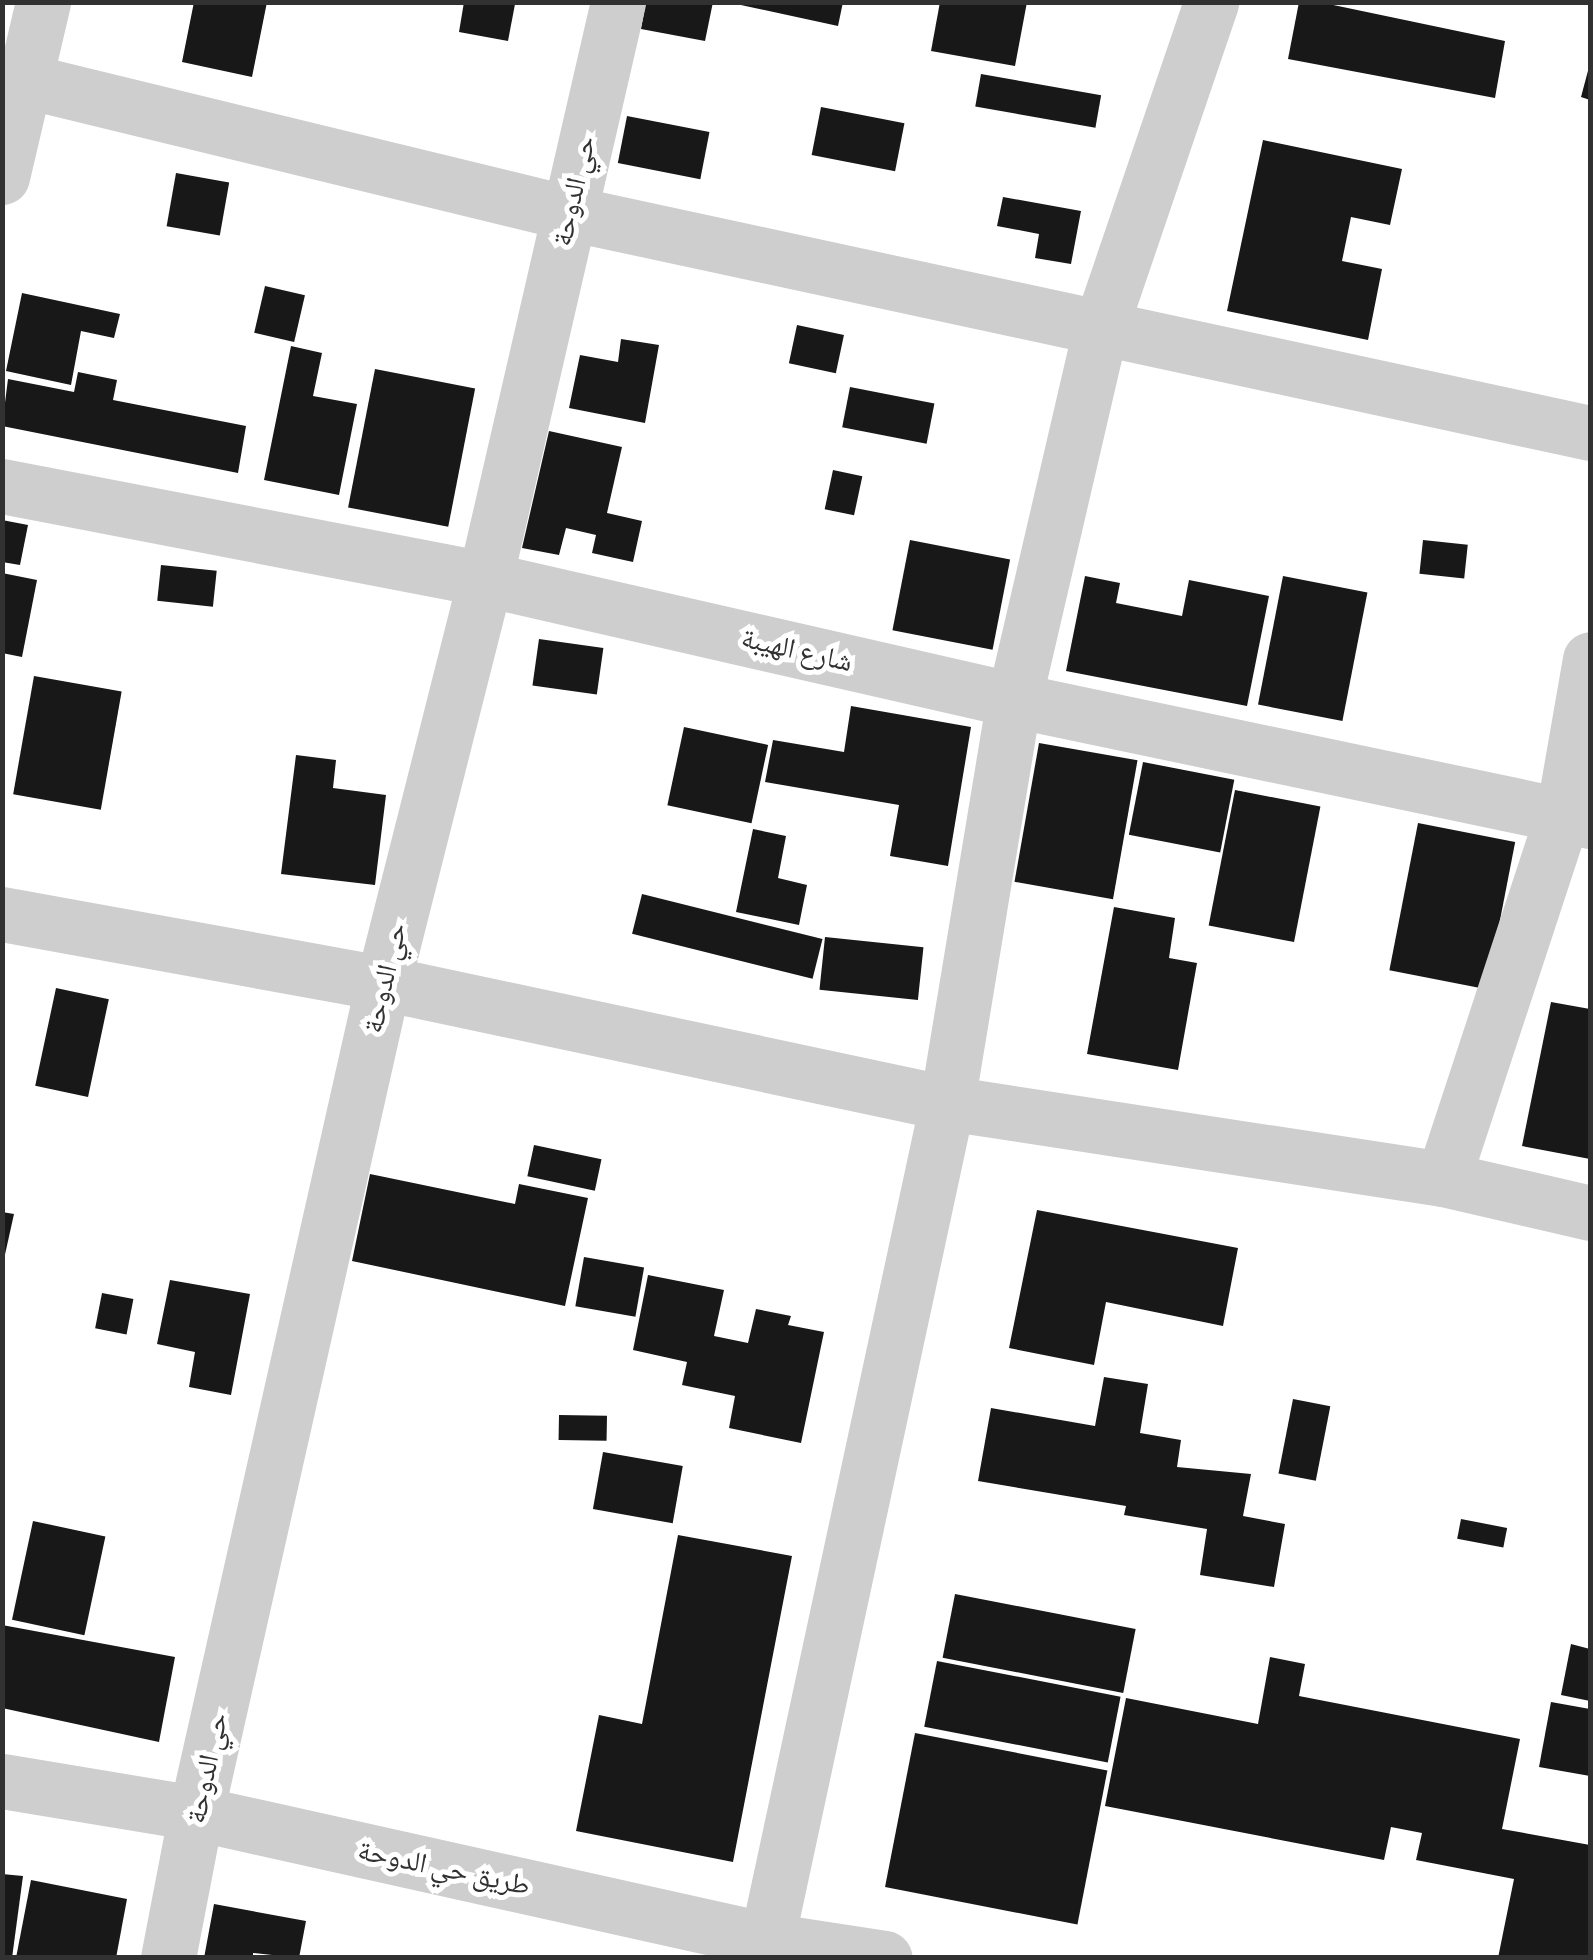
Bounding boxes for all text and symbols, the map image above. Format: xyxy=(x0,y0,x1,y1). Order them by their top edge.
street label: حي الدوحة xyxy=(545,133,603,249)
street label: شارع الهيبة xyxy=(738,621,856,679)
street label: حي الدوحة xyxy=(356,920,414,1036)
street label: حي الدوحة xyxy=(179,1710,235,1826)
street label: طريق حي الدوحة xyxy=(355,1833,533,1903)

